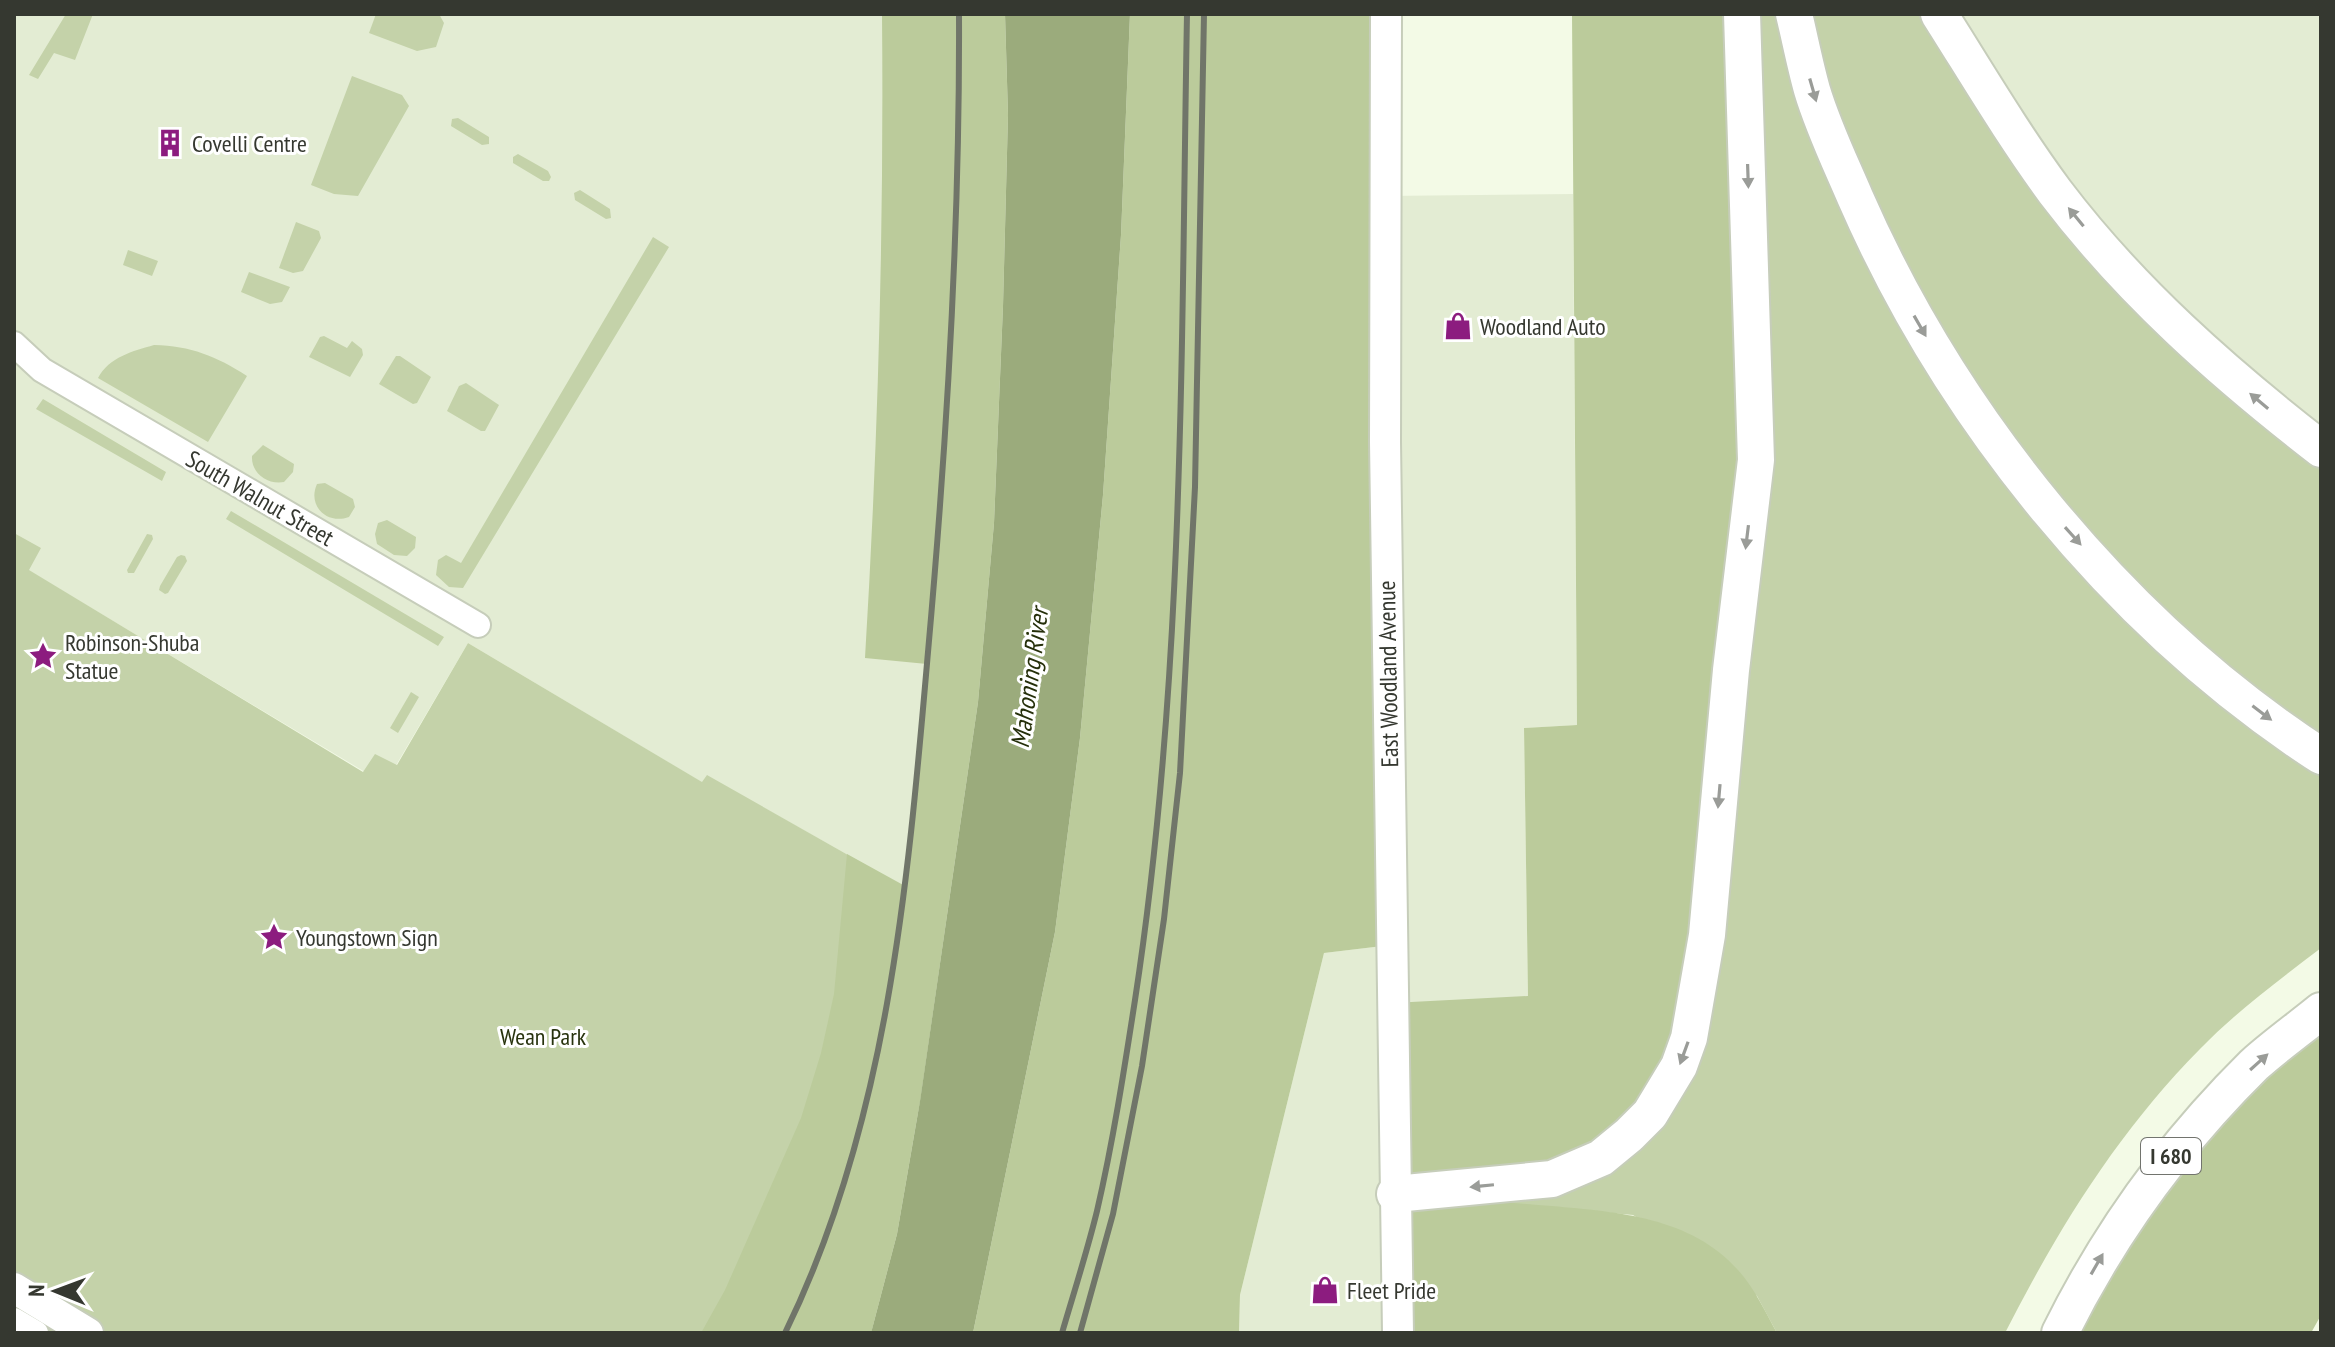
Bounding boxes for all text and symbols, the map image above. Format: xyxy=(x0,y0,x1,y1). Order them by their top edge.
one-way arrow xyxy=(1807,78,1820,102)
building icon: Covelli Centre xyxy=(155,128,185,158)
place label: Covelli Centre xyxy=(192,128,307,159)
one-way arrow xyxy=(1741,164,1754,189)
one-way arrow xyxy=(2068,207,2085,227)
shop icon: Woodland Auto xyxy=(1443,311,1473,341)
place label: Woodland Auto xyxy=(1480,311,1606,342)
one-way arrow xyxy=(1913,315,1927,337)
one-way arrow xyxy=(2250,393,2270,410)
street label: South Walnut Street xyxy=(180,443,340,553)
one-way arrow xyxy=(1740,525,1753,550)
one-way arrow xyxy=(2063,526,2081,545)
street label: East Woodland Avenue xyxy=(1371,580,1405,768)
water label: Mahoning River xyxy=(1003,602,1056,750)
place label: Robinson-Shuba Statue xyxy=(65,627,199,686)
place icon: Robinson-Shuba Statue xyxy=(28,641,58,671)
one-way arrow xyxy=(2252,705,2272,721)
one-way arrow xyxy=(1713,784,1726,809)
place icon: Youngstown Sign xyxy=(259,922,289,952)
place label: Youngstown Sign xyxy=(296,922,438,953)
park label: Wean Park xyxy=(500,1021,587,1052)
one-way arrow xyxy=(1677,1041,1690,1065)
one-way arrow xyxy=(2249,1054,2268,1072)
road number: I 680 xyxy=(2141,1138,2201,1174)
one-way arrow xyxy=(1469,1179,1494,1192)
north arrow xyxy=(16,1251,96,1331)
one-way arrow xyxy=(2090,1253,2104,1275)
shop icon: Fleet Pride xyxy=(1310,1275,1340,1305)
place label: Fleet Pride xyxy=(1347,1275,1436,1306)
text: N xyxy=(22,1284,50,1297)

